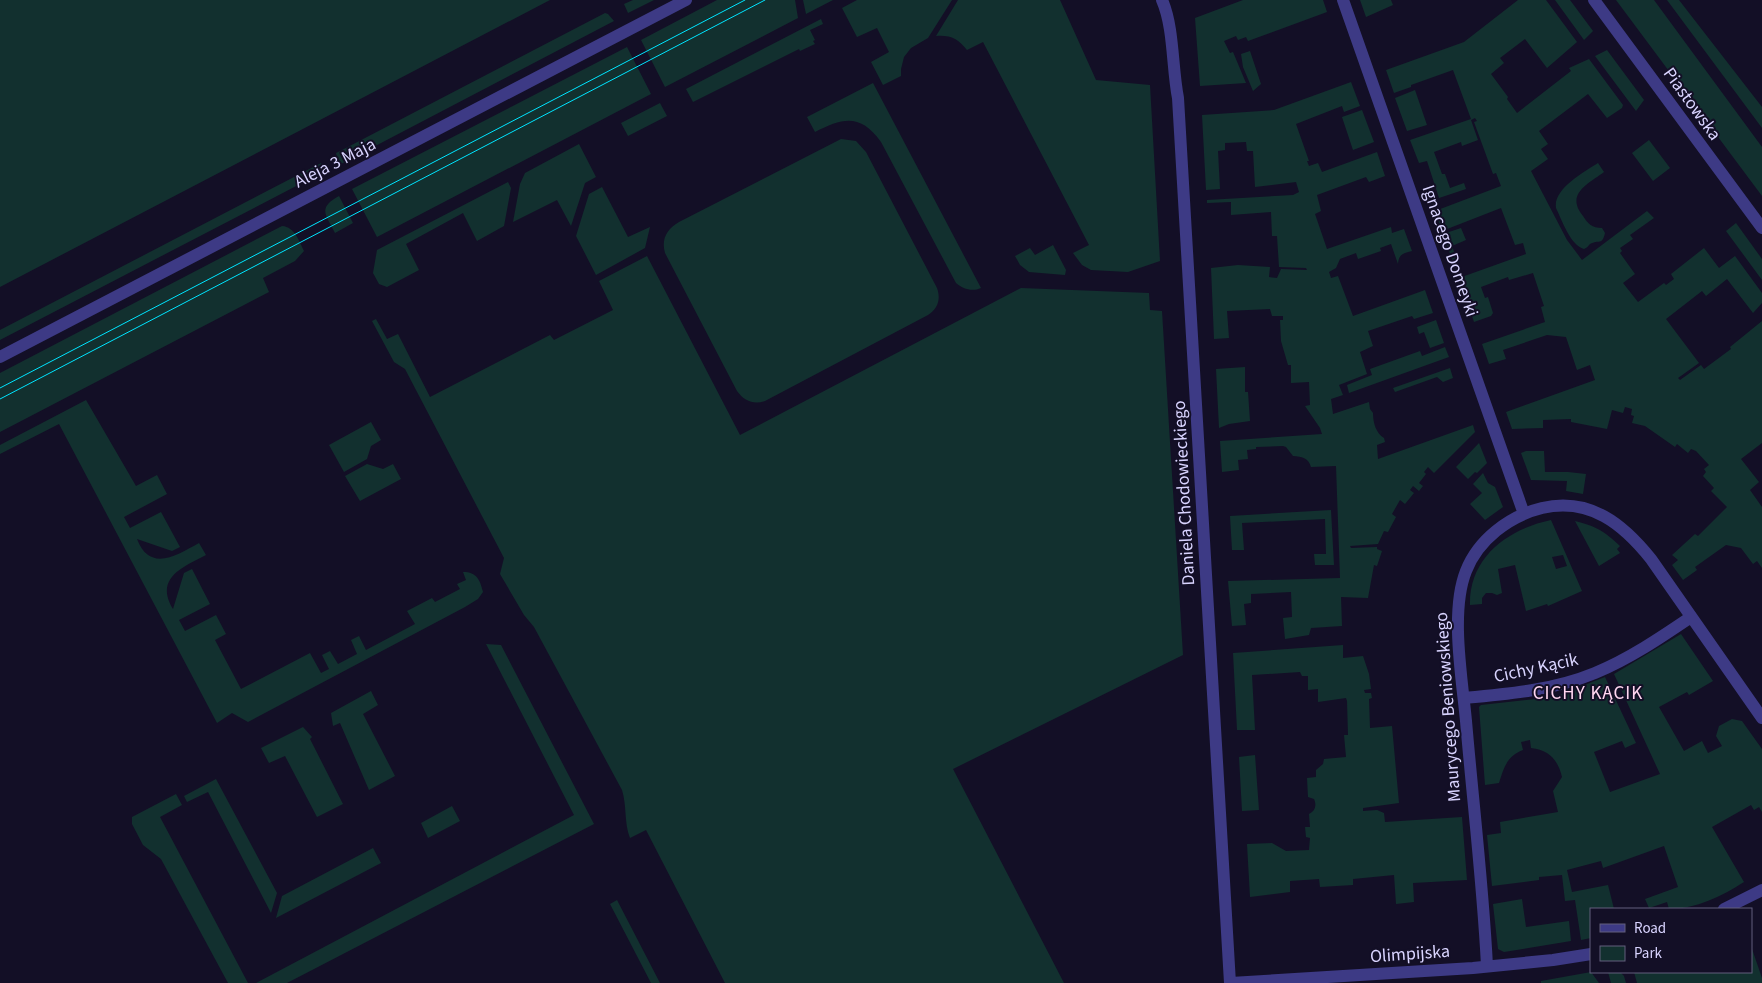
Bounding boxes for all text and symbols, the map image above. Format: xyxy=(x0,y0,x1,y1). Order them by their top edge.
street label: Piastowska xyxy=(1657,62,1727,146)
street label: Aleja 3 Maja xyxy=(290,132,380,194)
street label: Ignacego Domeyki xyxy=(1416,182,1484,320)
street label: Daniela Chodowieckiego xyxy=(1167,400,1201,586)
street label: Maurycego Beniowskiego xyxy=(1429,611,1467,803)
street label: Cichy Kącik xyxy=(1491,647,1581,689)
district label: CICHY KĄCIK xyxy=(1533,680,1643,707)
legend xyxy=(1590,908,1752,973)
text: Road xyxy=(1634,918,1666,939)
street label: Olimpijska xyxy=(1369,939,1451,969)
text: Park xyxy=(1634,943,1663,964)

